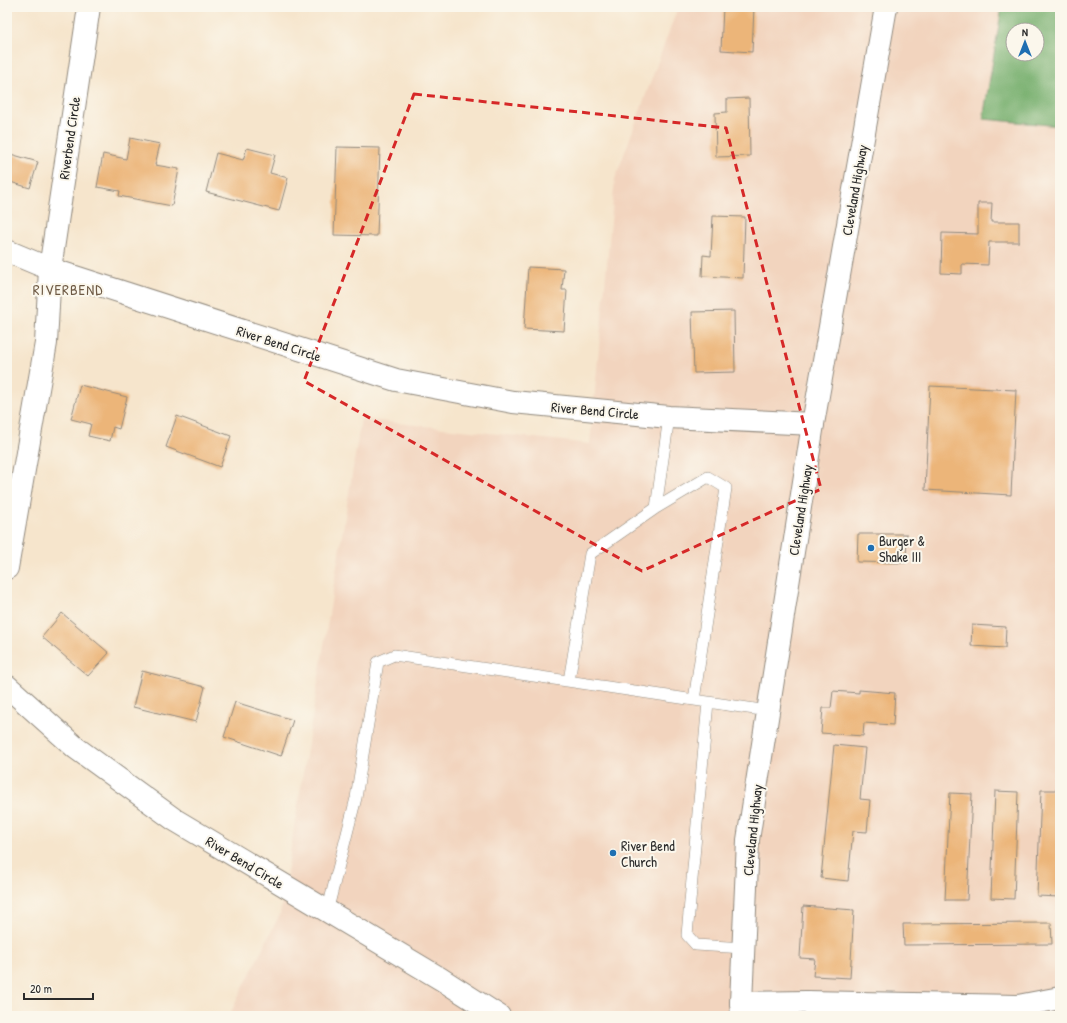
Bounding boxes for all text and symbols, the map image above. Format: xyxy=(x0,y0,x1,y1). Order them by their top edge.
north arrow xyxy=(1005,22,1045,62)
text: N xyxy=(1022,25,1028,39)
street label: Riverbend Circle xyxy=(54,95,84,181)
street label: Cleveland Highway xyxy=(837,143,872,237)
district label: RIVERBEND xyxy=(33,279,103,300)
street label: River Bend Circle xyxy=(234,320,324,366)
street label: River Bend Circle xyxy=(550,397,640,423)
street label: Cleveland Highway xyxy=(783,463,818,557)
place label: Burger & Shake III xyxy=(879,531,925,566)
marker: Burger & Shake III xyxy=(866,543,876,553)
street label: Cleveland Highway xyxy=(738,783,767,877)
street label: River Bend Circle xyxy=(202,831,288,893)
place label: River Bend Church xyxy=(621,836,675,871)
marker: River Bend Church xyxy=(608,848,618,858)
scale bar xyxy=(24,975,93,1001)
text: 20 m xyxy=(30,980,52,997)

